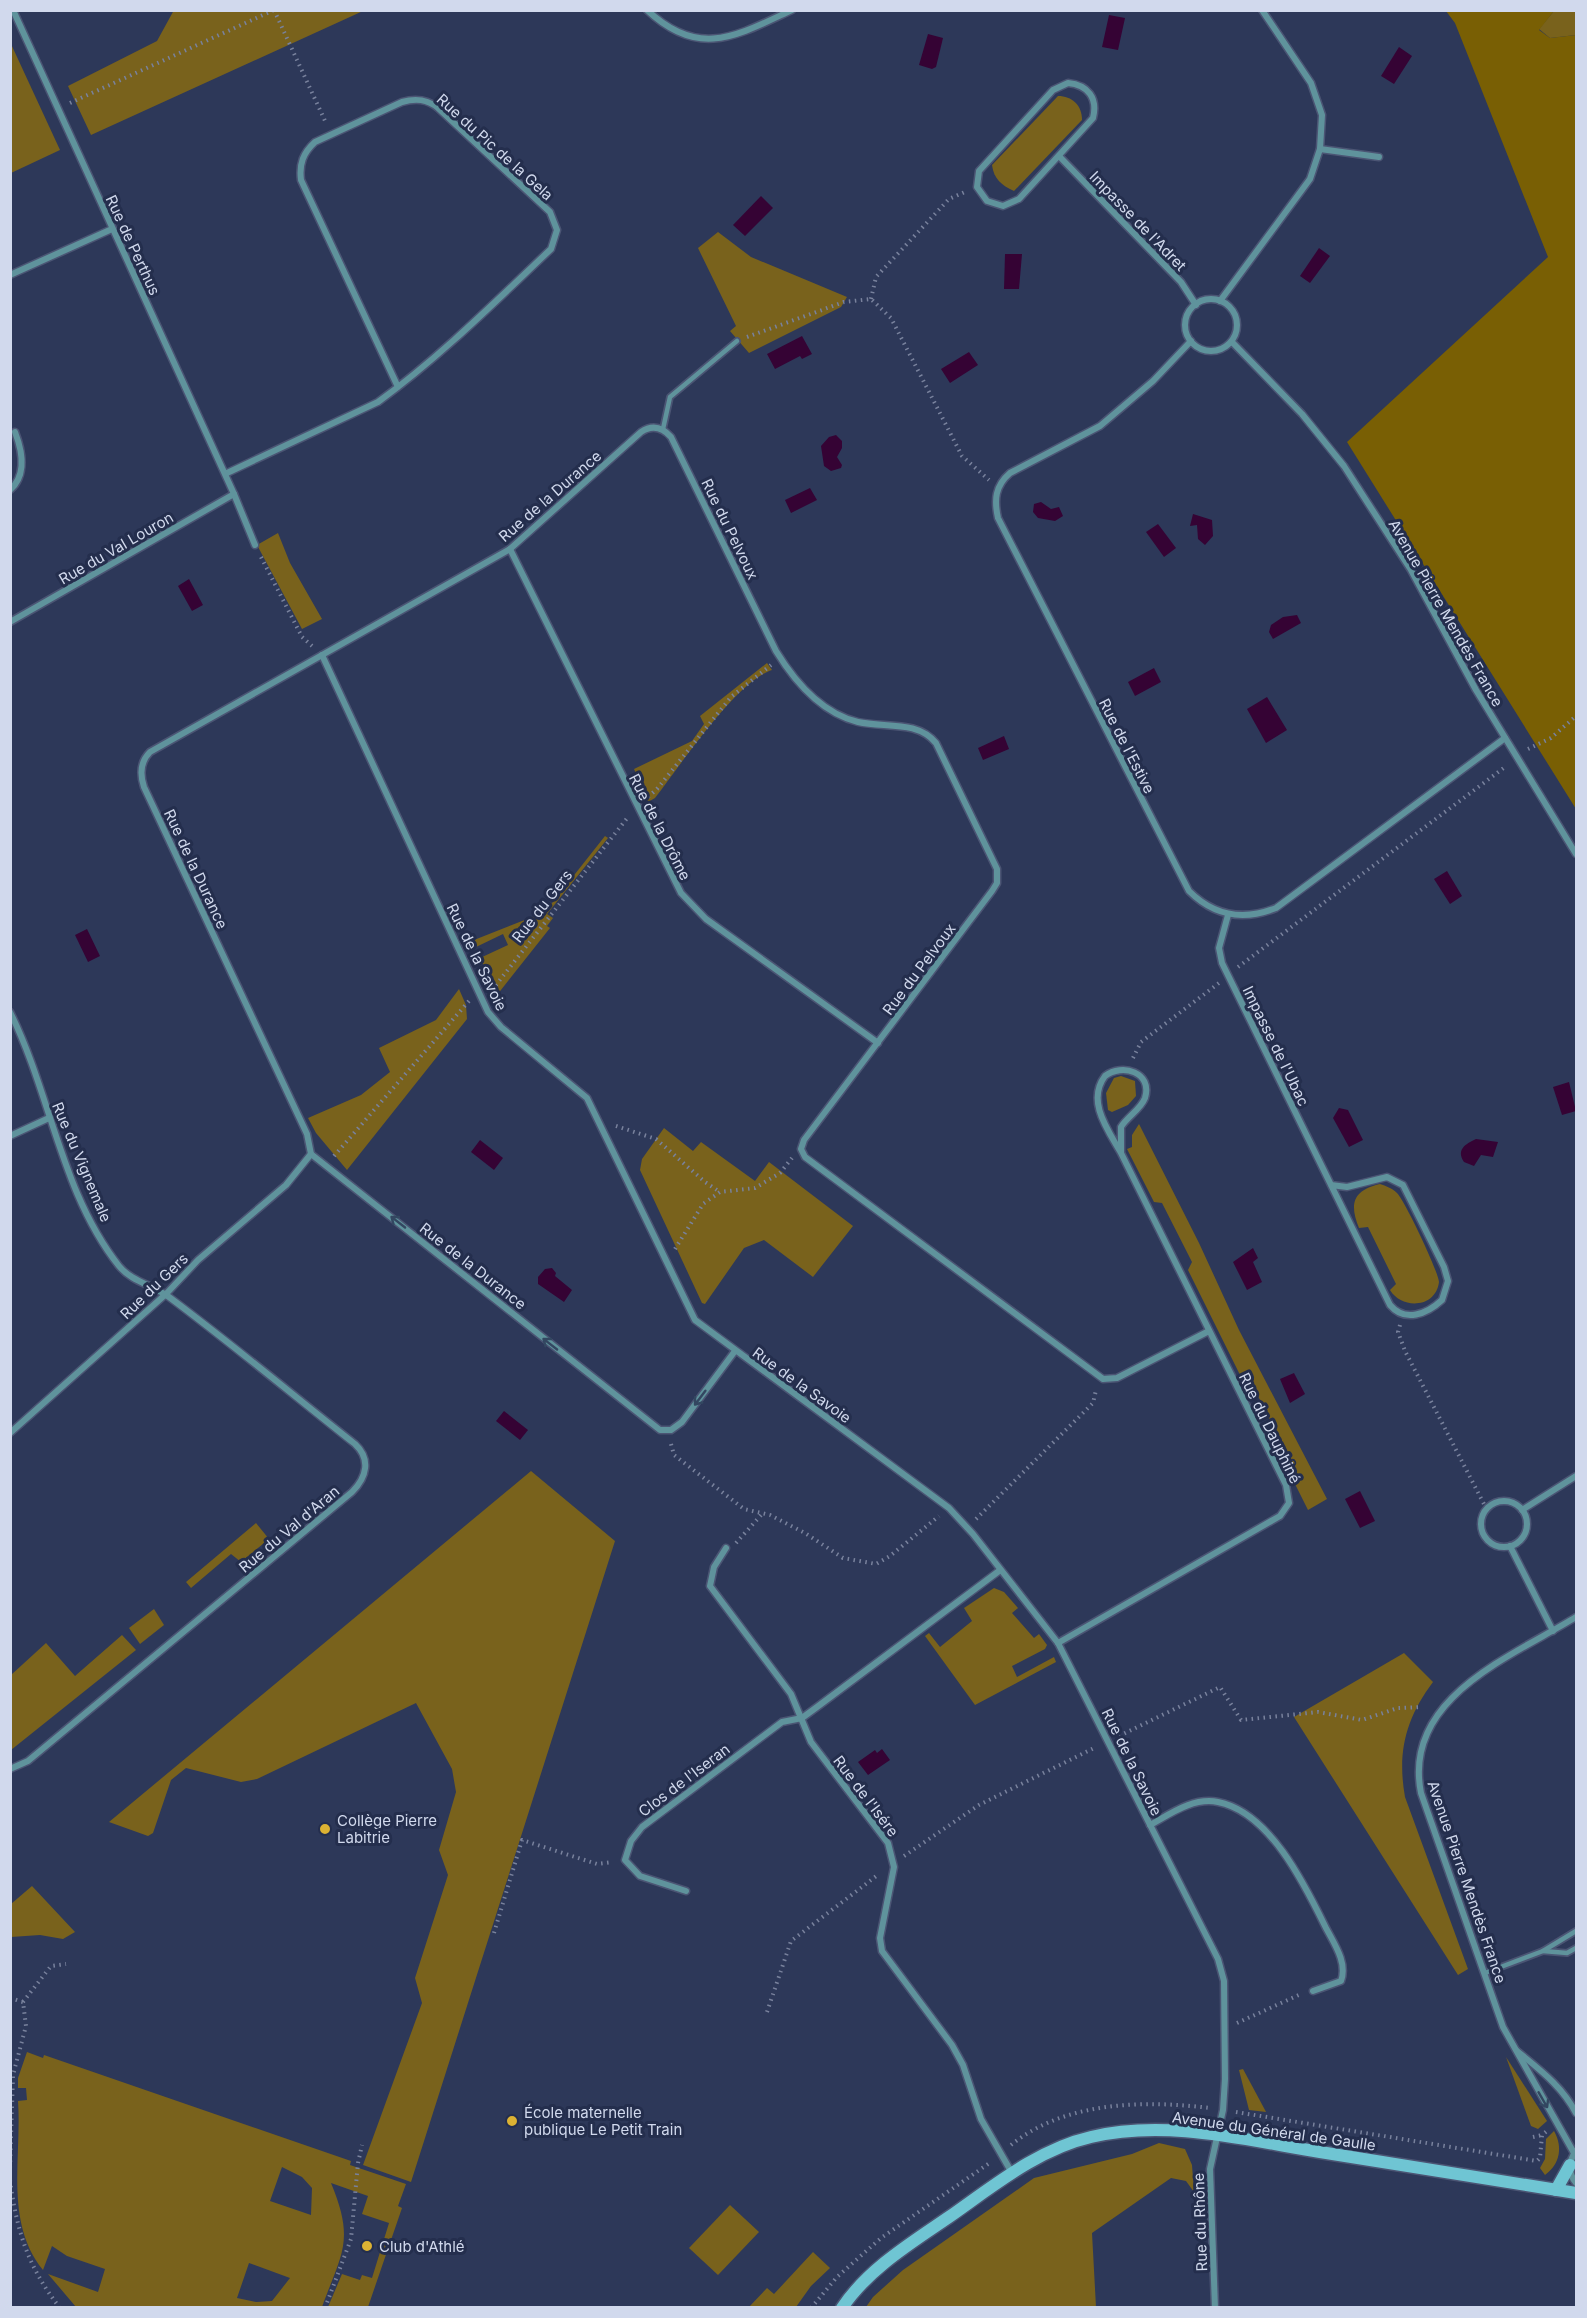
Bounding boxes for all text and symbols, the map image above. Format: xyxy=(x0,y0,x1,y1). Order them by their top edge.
street label: Rue du Pic de la Gela xyxy=(433,90,557,204)
street label: Impasse de l'Adret xyxy=(1086,167,1191,275)
street label: Rue de Perthus xyxy=(101,192,165,298)
street label: Rue de la Durance xyxy=(495,446,605,546)
street label: Rue du Pelvoux xyxy=(697,475,763,583)
street label: Rue du Val Louron xyxy=(55,507,177,589)
street label: Avenue Pierre Mendès France xyxy=(1385,516,1507,710)
street label: Rue de l'Estive xyxy=(1095,695,1159,797)
street label: Rue de la Drôme xyxy=(625,771,695,883)
street label: Rue de la Durance xyxy=(160,806,232,932)
street label: Rue du Gers xyxy=(508,866,576,946)
street label: Rue de la Savoie xyxy=(443,900,511,1014)
street label: Rue du Pelvoux xyxy=(878,919,960,1019)
street label: Impasse de l'Ubac xyxy=(1239,983,1313,1109)
street label: Rue du Vignemale xyxy=(48,1099,116,1225)
one-way arrow xyxy=(390,1216,406,1229)
street label: Rue de la Durance xyxy=(416,1219,530,1313)
street label: Rue du Gers xyxy=(116,1249,192,1323)
one-way arrow xyxy=(542,1337,558,1350)
street label: Rue de la Savoie xyxy=(749,1343,855,1427)
street label: Rue du Dauphiné xyxy=(1235,1369,1305,1487)
one-way arrow xyxy=(694,1389,706,1405)
street label: Rue du Val d'Aran xyxy=(235,1481,343,1577)
street label: Rue de la Savoie xyxy=(1098,1705,1166,1819)
street label: Clos de l'Iseran xyxy=(635,1739,733,1821)
street label: Rue de l'Isére xyxy=(829,1752,903,1840)
street label: Avenue Pierre Mendès France xyxy=(1423,1778,1511,1986)
place label: Collège Pierre Labitrie xyxy=(337,1811,437,1847)
marker: Collège Pierre Labitrie xyxy=(318,1822,332,1836)
one-way arrow xyxy=(1537,2091,1549,2108)
place label: École maternelle publique Le Petit Train xyxy=(524,2103,682,2139)
street label: Avenue du Général de Gaulle xyxy=(1171,2107,1377,2155)
marker: École maternelle publique Le Petit Train xyxy=(505,2114,519,2128)
street label: Rue du Rhône xyxy=(1189,2172,1211,2272)
place label: Club d'Athlé xyxy=(379,2237,465,2256)
marker: Club d'Athlé xyxy=(360,2239,374,2253)

